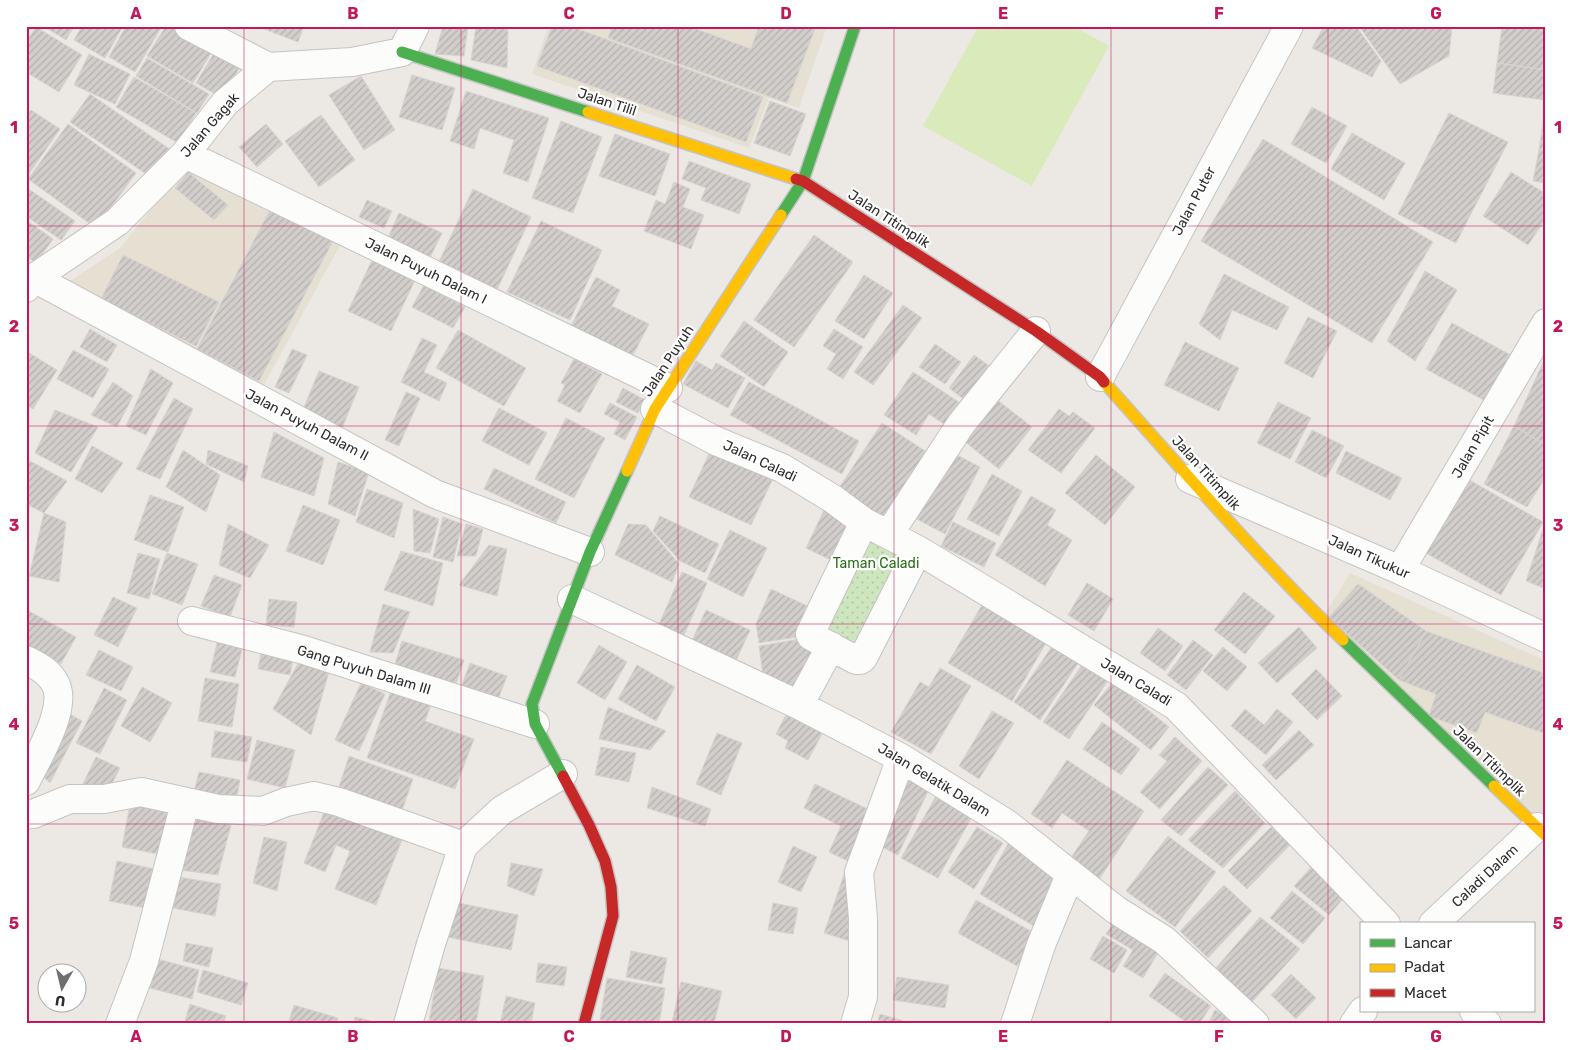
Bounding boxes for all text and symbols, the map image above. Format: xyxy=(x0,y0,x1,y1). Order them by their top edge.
text: A xyxy=(130,4,142,23)
text: B xyxy=(347,4,359,23)
text: C xyxy=(563,4,575,23)
text: D xyxy=(780,4,792,23)
text: E xyxy=(998,4,1008,23)
text: F xyxy=(1214,4,1224,23)
text: G xyxy=(1430,4,1442,23)
street label: Jalan Tilil xyxy=(575,85,639,119)
street label: Jalan Gagak xyxy=(177,89,243,161)
text: 1 xyxy=(10,118,18,137)
text: 1 xyxy=(1554,118,1562,137)
street label: Jalan Puter xyxy=(1169,163,1220,238)
street label: Jalan Titimplik xyxy=(845,186,934,252)
street label: Jalan Puyuh Dalam I xyxy=(362,234,490,308)
text: 2 xyxy=(9,317,19,336)
text: 2 xyxy=(1553,317,1563,336)
street label: Jalan Puyuh xyxy=(639,322,697,400)
street label: Jalan Puyuh Dalam II xyxy=(242,385,372,465)
street label: Jalan Pipit xyxy=(1448,412,1498,481)
street label: Jalan Titimplik xyxy=(1168,432,1244,514)
street label: Jalan Caladi xyxy=(720,436,800,486)
text: 3 xyxy=(9,516,19,535)
text: 3 xyxy=(1553,516,1563,535)
street label: Jalan Tikukur xyxy=(1326,531,1413,583)
park label: Taman Caladi xyxy=(833,555,919,572)
street label: Gang Puyuh Dalam III xyxy=(295,642,433,698)
street label: Jalan Caladi xyxy=(1098,654,1174,710)
text: 4 xyxy=(9,715,20,734)
text: 4 xyxy=(1553,715,1564,734)
street label: Jalan Titimplik xyxy=(1449,722,1529,800)
street label: Jalan Gelatik Dalam xyxy=(875,740,993,820)
street label: Caladi Dalam xyxy=(1448,841,1522,911)
text: 5 xyxy=(9,914,19,933)
text: 5 xyxy=(1553,914,1563,933)
legend xyxy=(1360,922,1534,1012)
text: Lancar xyxy=(1404,934,1452,952)
text: Padat xyxy=(1404,958,1445,976)
north arrow xyxy=(38,962,88,1012)
text: Macet xyxy=(1404,984,1447,1002)
text: U xyxy=(54,991,66,1010)
text: A xyxy=(130,1027,142,1046)
text: B xyxy=(347,1027,359,1046)
text: C xyxy=(563,1027,575,1046)
text: D xyxy=(780,1027,792,1046)
text: E xyxy=(998,1027,1008,1046)
text: F xyxy=(1214,1027,1224,1046)
text: G xyxy=(1430,1027,1442,1046)

